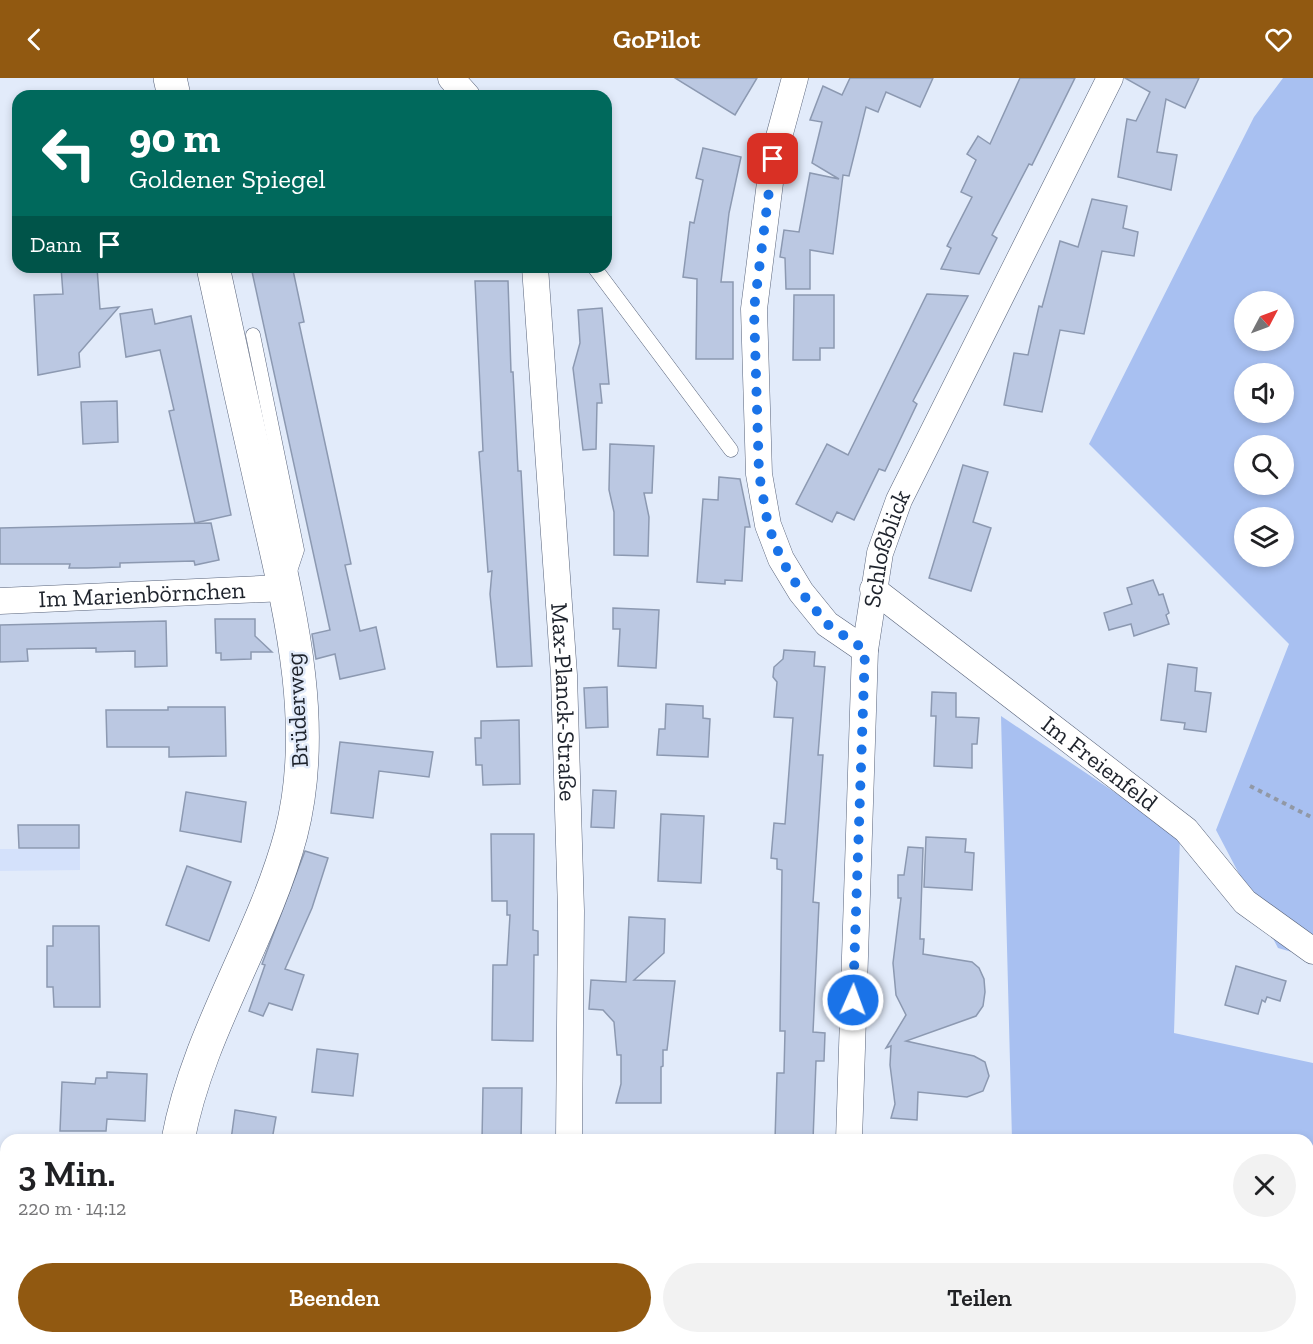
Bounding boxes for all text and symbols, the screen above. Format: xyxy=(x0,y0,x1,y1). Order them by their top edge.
icon: back xyxy=(18,23,51,56)
text: GoPilot xyxy=(613,23,700,55)
icon: heart xyxy=(1262,23,1295,56)
text: 90 m xyxy=(129,112,220,163)
icon: left xyxy=(30,114,108,192)
pin xyxy=(747,133,798,184)
icon: arrive xyxy=(756,142,789,175)
text: Goldener Spiegel xyxy=(129,163,326,195)
icon: arrive xyxy=(93,228,126,261)
text: Dann xyxy=(30,231,81,258)
north arrow xyxy=(1234,291,1294,351)
map controls xyxy=(1234,291,1294,567)
button: sound xyxy=(1234,363,1294,423)
button: search xyxy=(1234,435,1294,495)
street label: Schloßblick xyxy=(857,484,916,610)
button: layers xyxy=(1234,507,1294,567)
street label: Im Marienbörnchen xyxy=(38,575,246,613)
street label: Max-Planck-Straße xyxy=(545,602,583,802)
street label: Brüderweg xyxy=(279,652,314,768)
street label: Im Freienfeld xyxy=(1036,709,1164,817)
position arrow xyxy=(821,968,885,1032)
text: 3 Min. xyxy=(18,1152,115,1195)
button: close xyxy=(1233,1154,1296,1217)
text: 220 m · 14:12 xyxy=(18,1196,126,1220)
button: Beenden xyxy=(18,1263,651,1332)
button: Teilen xyxy=(663,1263,1296,1332)

